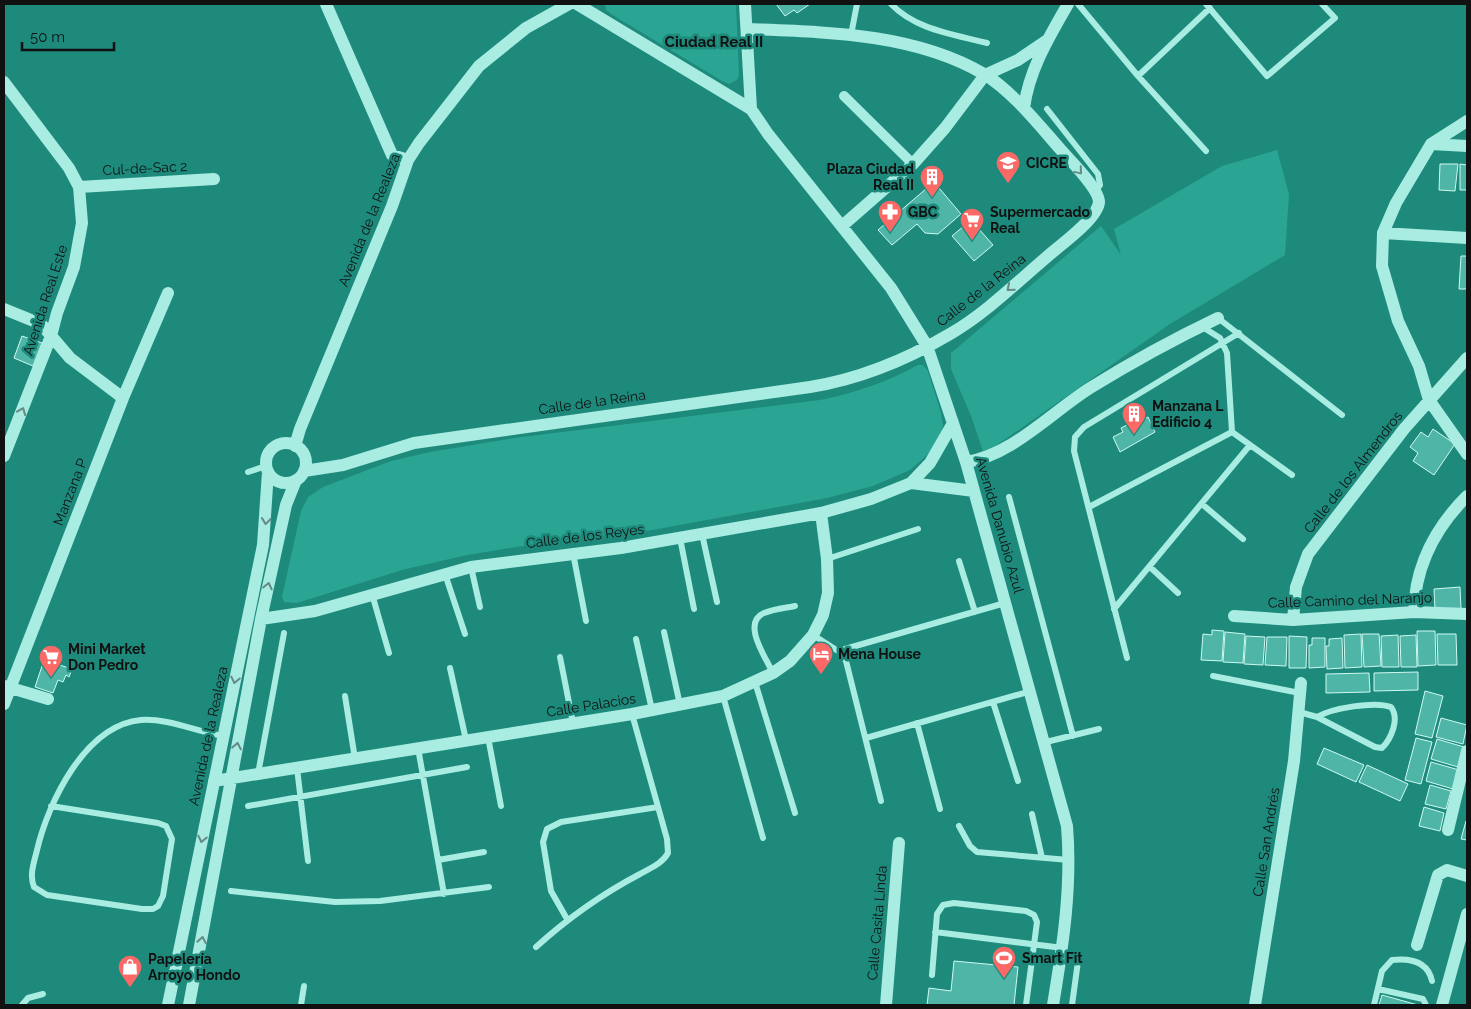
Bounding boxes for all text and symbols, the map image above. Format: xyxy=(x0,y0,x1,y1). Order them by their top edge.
scale bar xyxy=(22,20,115,52)
text: 50 m xyxy=(30,28,65,46)
district label: Ciudad Real II xyxy=(665,33,763,51)
school or university icon: CICRE xyxy=(995,150,1021,184)
street label: Avenida de la Realeza xyxy=(335,151,403,289)
place label: CICRE xyxy=(1026,155,1067,171)
street label: Cul-de-Sac 2 xyxy=(102,158,188,178)
place label: Plaza Ciudad Real II xyxy=(827,161,914,193)
building icon: Plaza Ciudad Real II xyxy=(919,164,945,198)
one-way arrow xyxy=(1073,165,1081,174)
pharmacy icon: GBC xyxy=(877,199,903,233)
place label: GBC xyxy=(908,204,938,220)
place label: Supermercado Real xyxy=(990,204,1091,236)
supermarket icon: Supermercado Real xyxy=(959,207,985,241)
street label: Avenida Real Este xyxy=(20,243,70,357)
street label: Calle de la Reina xyxy=(933,250,1029,330)
one-way arrow xyxy=(1007,282,1016,290)
street label: Calle de la Reina xyxy=(537,387,647,417)
place label: Manzana L Edificio 4 xyxy=(1152,398,1224,430)
building icon: Manzana L Edificio 4 xyxy=(1121,401,1147,435)
one-way arrow xyxy=(15,407,26,416)
street label: Calle de los Almendros xyxy=(1300,408,1406,536)
street label: Avenida Danubio Azul xyxy=(973,455,1027,595)
street label: Manzana P xyxy=(50,456,90,528)
one-way arrow xyxy=(261,517,272,525)
street label: Calle de los Reyes xyxy=(525,521,645,551)
one-way arrow xyxy=(262,582,273,591)
street label: Calle Camino del Naranjo xyxy=(1268,589,1432,611)
place label: Mini Market Don Pedro xyxy=(68,641,146,673)
hotel icon: Mena House xyxy=(808,641,834,675)
supermarket icon: Mini Market Don Pedro xyxy=(38,644,64,678)
place label: Mena House xyxy=(838,646,922,662)
street label: Avenida de la Realeza xyxy=(185,665,231,807)
one-way arrow xyxy=(230,676,241,685)
street label: Calle Palacios xyxy=(545,690,637,720)
one-way arrow xyxy=(231,741,242,750)
street label: Calle San Andrés xyxy=(1249,786,1283,898)
one-way arrow xyxy=(198,835,208,844)
street label: Calle Casita Linda xyxy=(864,865,890,981)
one-way arrow xyxy=(196,936,206,945)
sports icon: Smart Fit xyxy=(991,945,1017,979)
place label: Smart Fit xyxy=(1022,950,1083,966)
place label: Papelería Arroyo Hondo xyxy=(148,951,241,983)
shop icon: Papelería Arroyo Hondo xyxy=(117,954,143,988)

